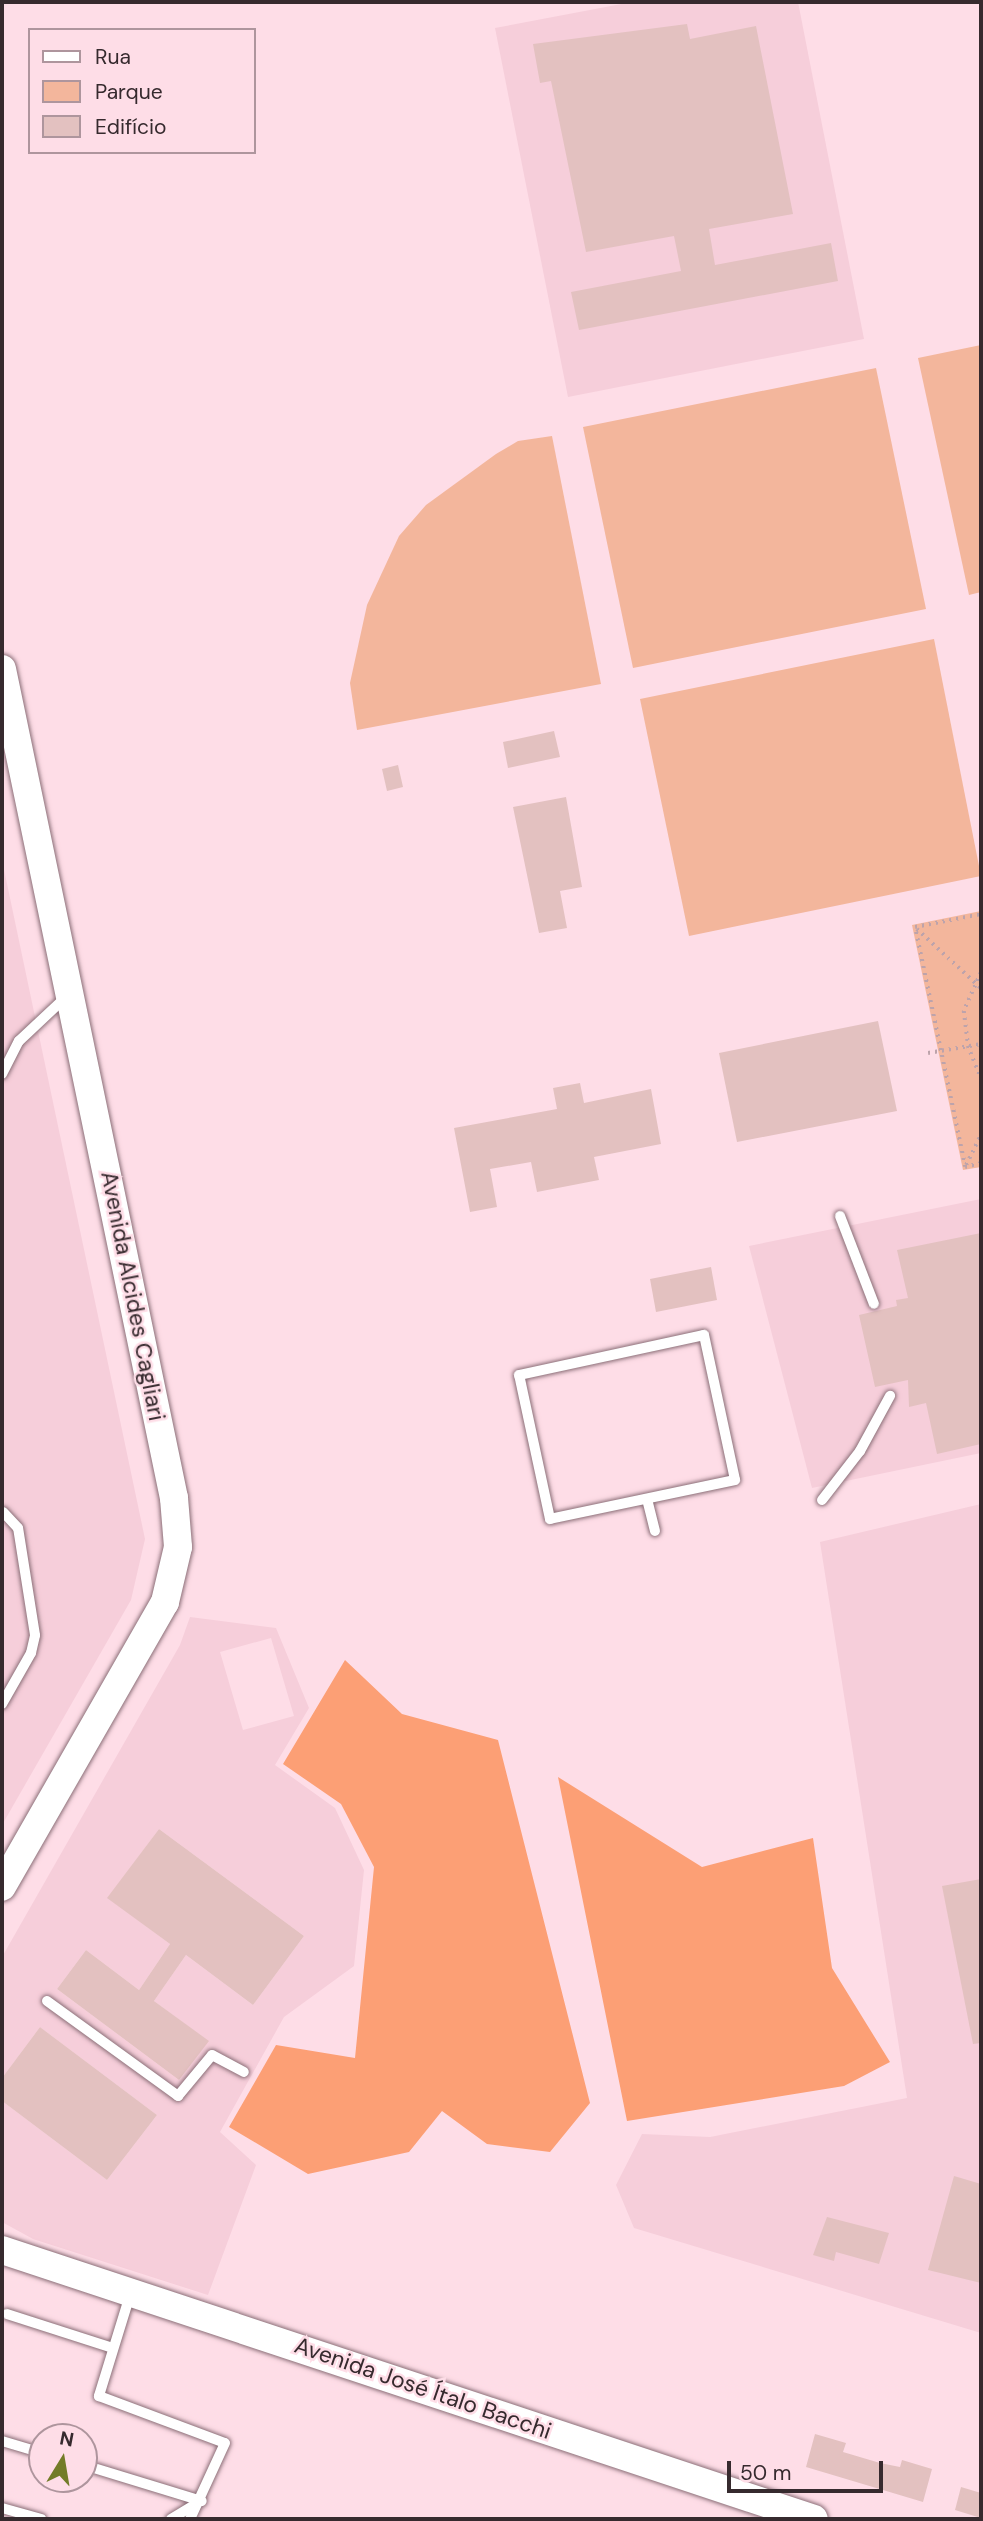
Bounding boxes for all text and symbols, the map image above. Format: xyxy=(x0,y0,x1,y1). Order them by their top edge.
legend xyxy=(28,28,256,154)
text: Rua xyxy=(95,43,131,71)
text: Parque xyxy=(95,78,163,106)
text: Edifício xyxy=(95,113,166,141)
street label: Avenida Alcides Cagliari xyxy=(95,1169,171,1423)
street label: Avenida José Ítalo Bacchi xyxy=(291,2331,555,2445)
north arrow xyxy=(28,2423,98,2493)
text: N xyxy=(58,2425,76,2452)
scale bar xyxy=(731,2448,887,2492)
text: 50 m xyxy=(740,2459,791,2487)

